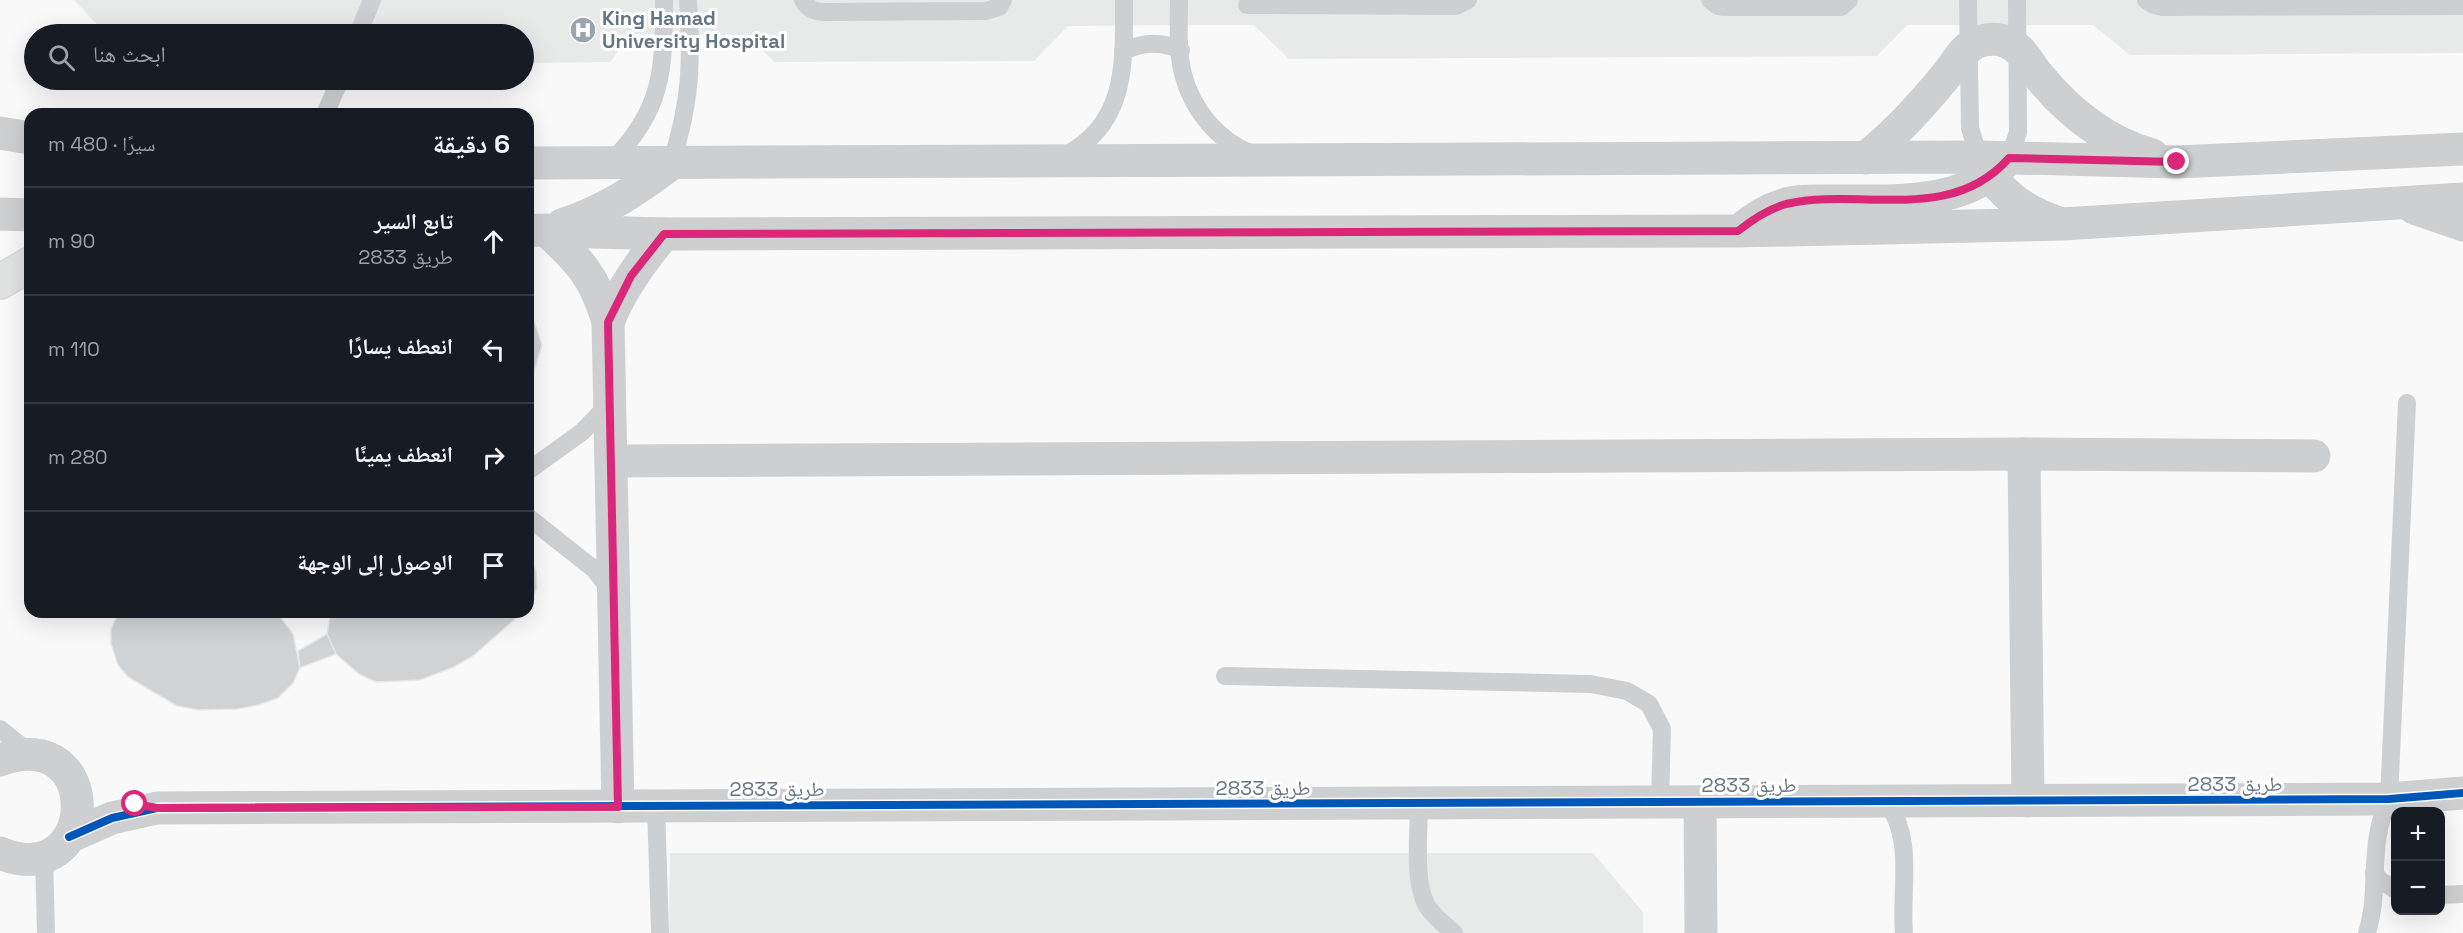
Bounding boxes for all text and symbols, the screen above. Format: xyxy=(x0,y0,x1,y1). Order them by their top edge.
place label: King Hamad University Hospital xyxy=(602,5,785,54)
hospital icon: King Hamad University Hospital xyxy=(568,15,598,45)
search box xyxy=(24,24,534,90)
text: ابحث هنا xyxy=(93,40,166,68)
icon: search xyxy=(45,41,78,74)
text: 6 دقيقة xyxy=(433,127,510,161)
text: سيرًا · 480 m xyxy=(48,131,155,157)
route end xyxy=(2163,148,2189,174)
text: تابع السير xyxy=(374,207,453,235)
icon: ahead xyxy=(477,225,510,258)
text: 90 m xyxy=(48,228,95,254)
text: طريق 2833 xyxy=(358,244,453,270)
text: انعطف يسارًا xyxy=(348,332,453,360)
icon: left xyxy=(477,333,510,366)
text: 110 m xyxy=(48,336,100,362)
text: انعطف يمينًا xyxy=(354,440,453,468)
icon: right xyxy=(477,441,510,474)
text: 280 m xyxy=(48,444,108,470)
text: الوصول إلى الوجهة xyxy=(297,548,453,576)
icon: arrive xyxy=(477,549,510,582)
street label: طريق 2833 xyxy=(2188,771,2282,797)
street label: طريق 2833 xyxy=(1702,772,1796,798)
street label: طريق 2833 xyxy=(1216,775,1310,801)
street label: طريق 2833 xyxy=(730,776,824,802)
route start xyxy=(121,790,147,816)
map controls xyxy=(2391,807,2445,915)
button: + xyxy=(2391,807,2445,861)
button: − xyxy=(2391,861,2445,915)

